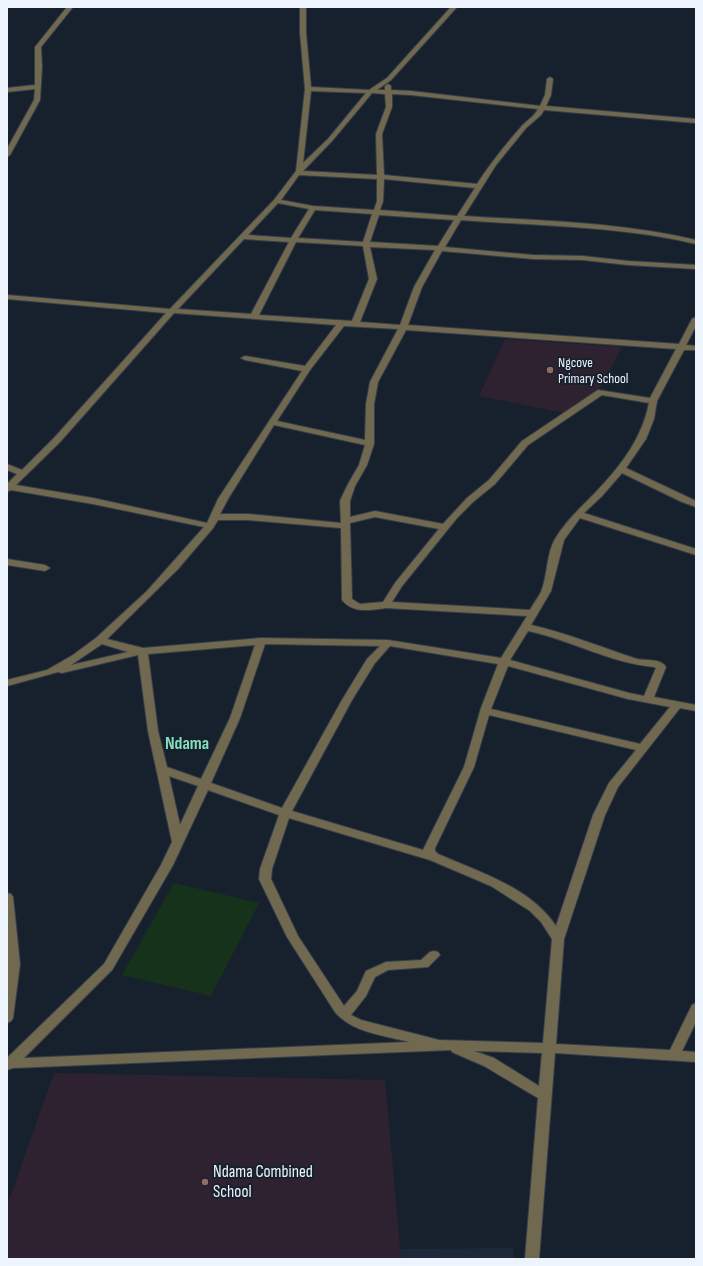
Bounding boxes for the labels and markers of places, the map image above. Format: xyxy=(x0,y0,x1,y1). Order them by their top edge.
place label: Ngcove Primary School xyxy=(558,354,628,387)
marker: Ngcove Primary School xyxy=(545,365,555,375)
place label: Ndama Combined School xyxy=(213,1162,313,1202)
marker: Ndama Combined School xyxy=(200,1177,210,1187)

